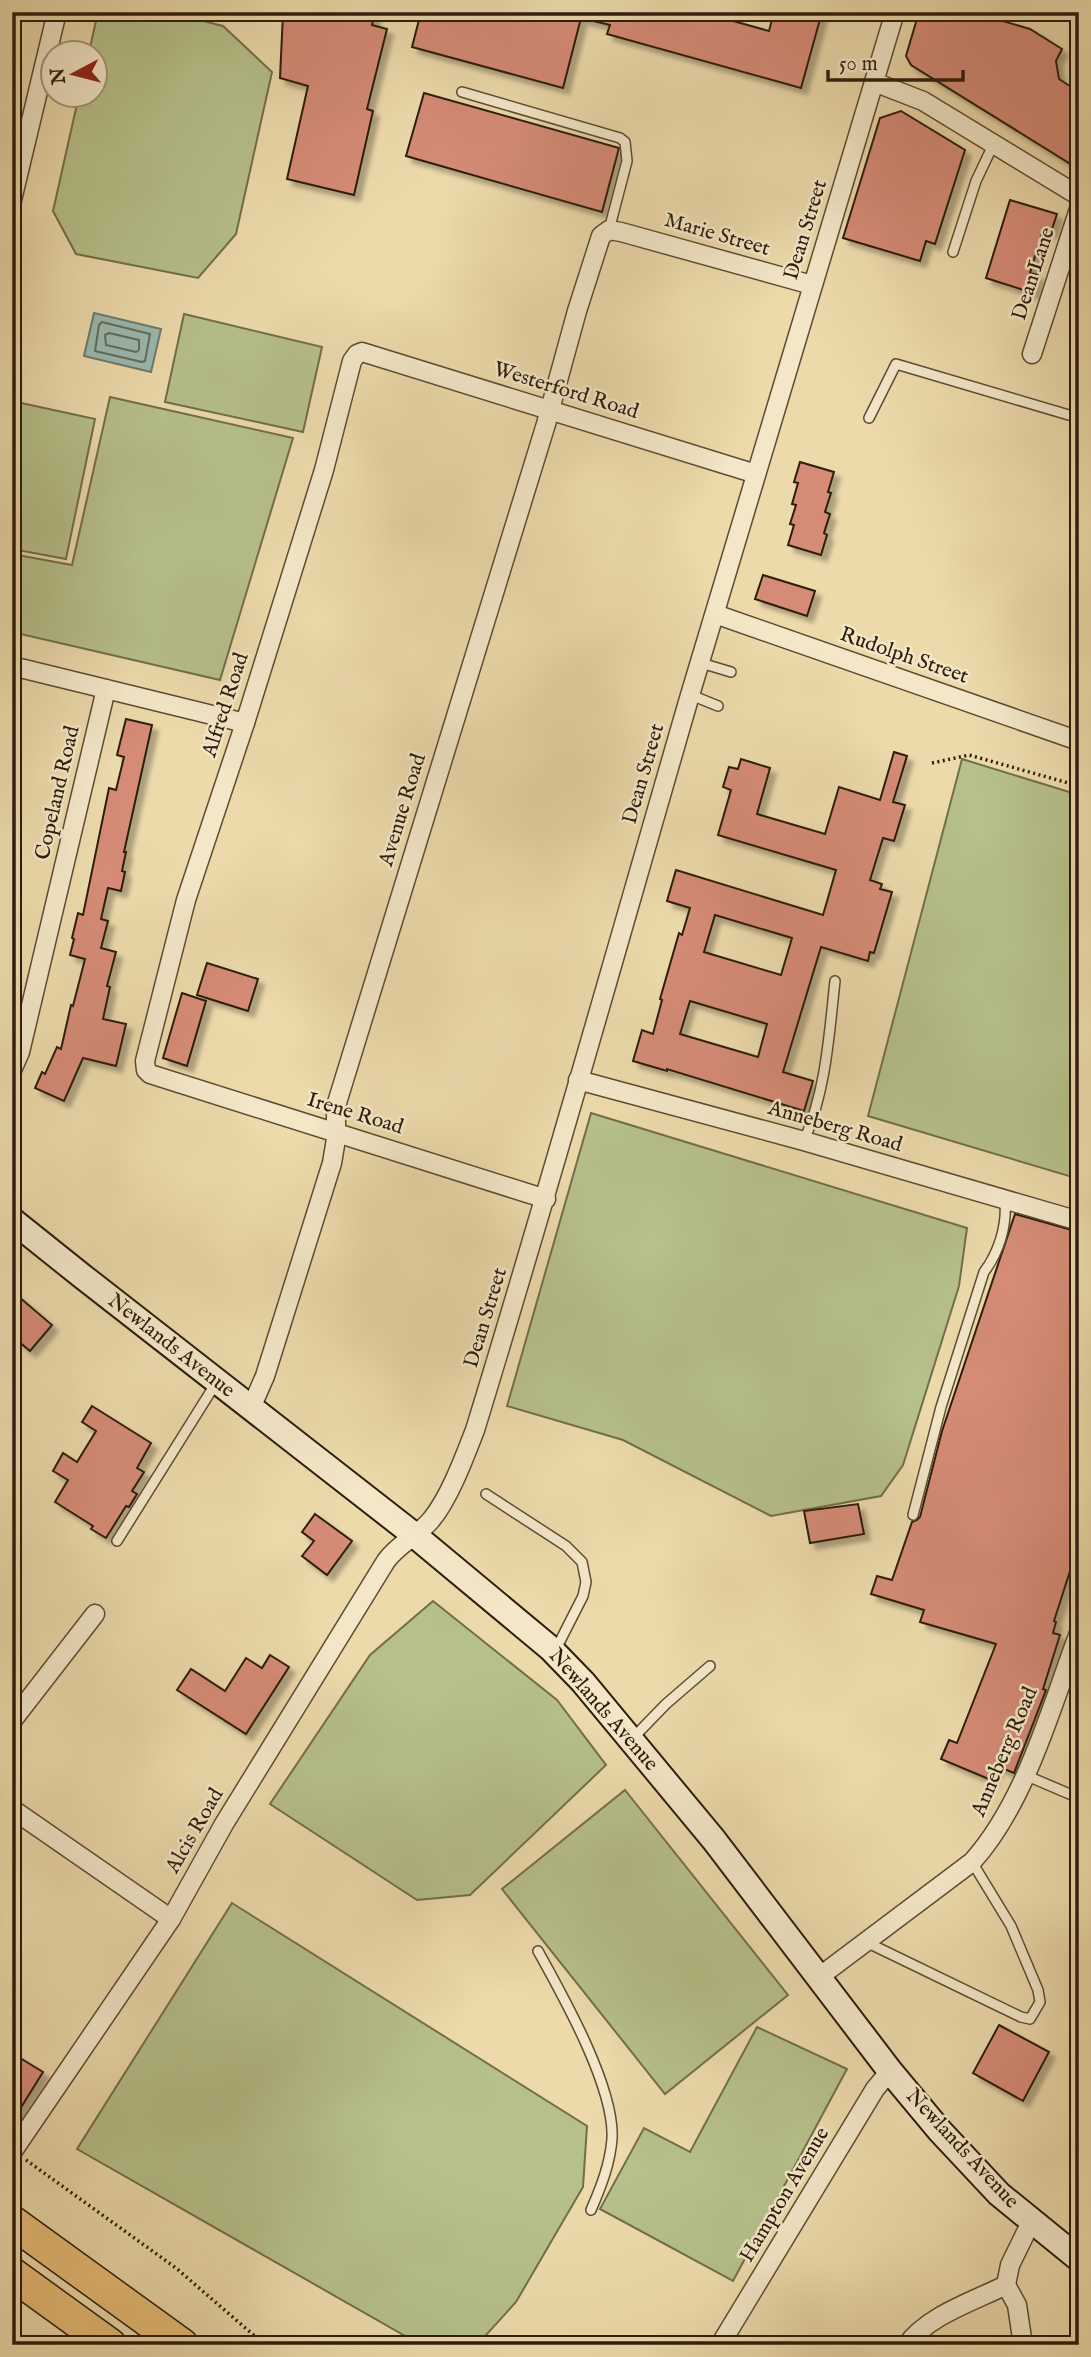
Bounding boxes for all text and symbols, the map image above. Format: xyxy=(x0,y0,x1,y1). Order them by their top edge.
north arrow xyxy=(38,38,108,108)
scale bar xyxy=(828,38,963,82)
text: 50 m xyxy=(839,51,878,78)
text: N xyxy=(46,66,72,86)
street label: Dean Street xyxy=(778,177,834,283)
street label: Marie Street xyxy=(661,207,773,263)
street label: Dean Lane xyxy=(1006,224,1062,324)
street label: Westerford Road xyxy=(490,356,643,426)
street label: Rudolph Street xyxy=(836,621,972,691)
street label: Alfred Road xyxy=(196,649,256,762)
street label: Dean Street xyxy=(617,721,671,827)
street label: Copeland Road xyxy=(29,723,87,863)
street label: Avenue Road xyxy=(373,750,433,870)
street label: Irene Road xyxy=(304,1087,407,1142)
street label: Anneberg Road xyxy=(764,1095,906,1159)
street label: Dean Street xyxy=(458,1265,514,1371)
street label: Newlands Avenue xyxy=(102,1288,240,1404)
street label: Newlands Avenue xyxy=(542,1643,664,1777)
street label: Anneberg Road xyxy=(965,1682,1045,1822)
street label: Alcis Road xyxy=(159,1783,231,1879)
street label: Newlands Avenue xyxy=(900,2083,1025,2215)
street label: Hampton Avenue xyxy=(734,2122,836,2268)

